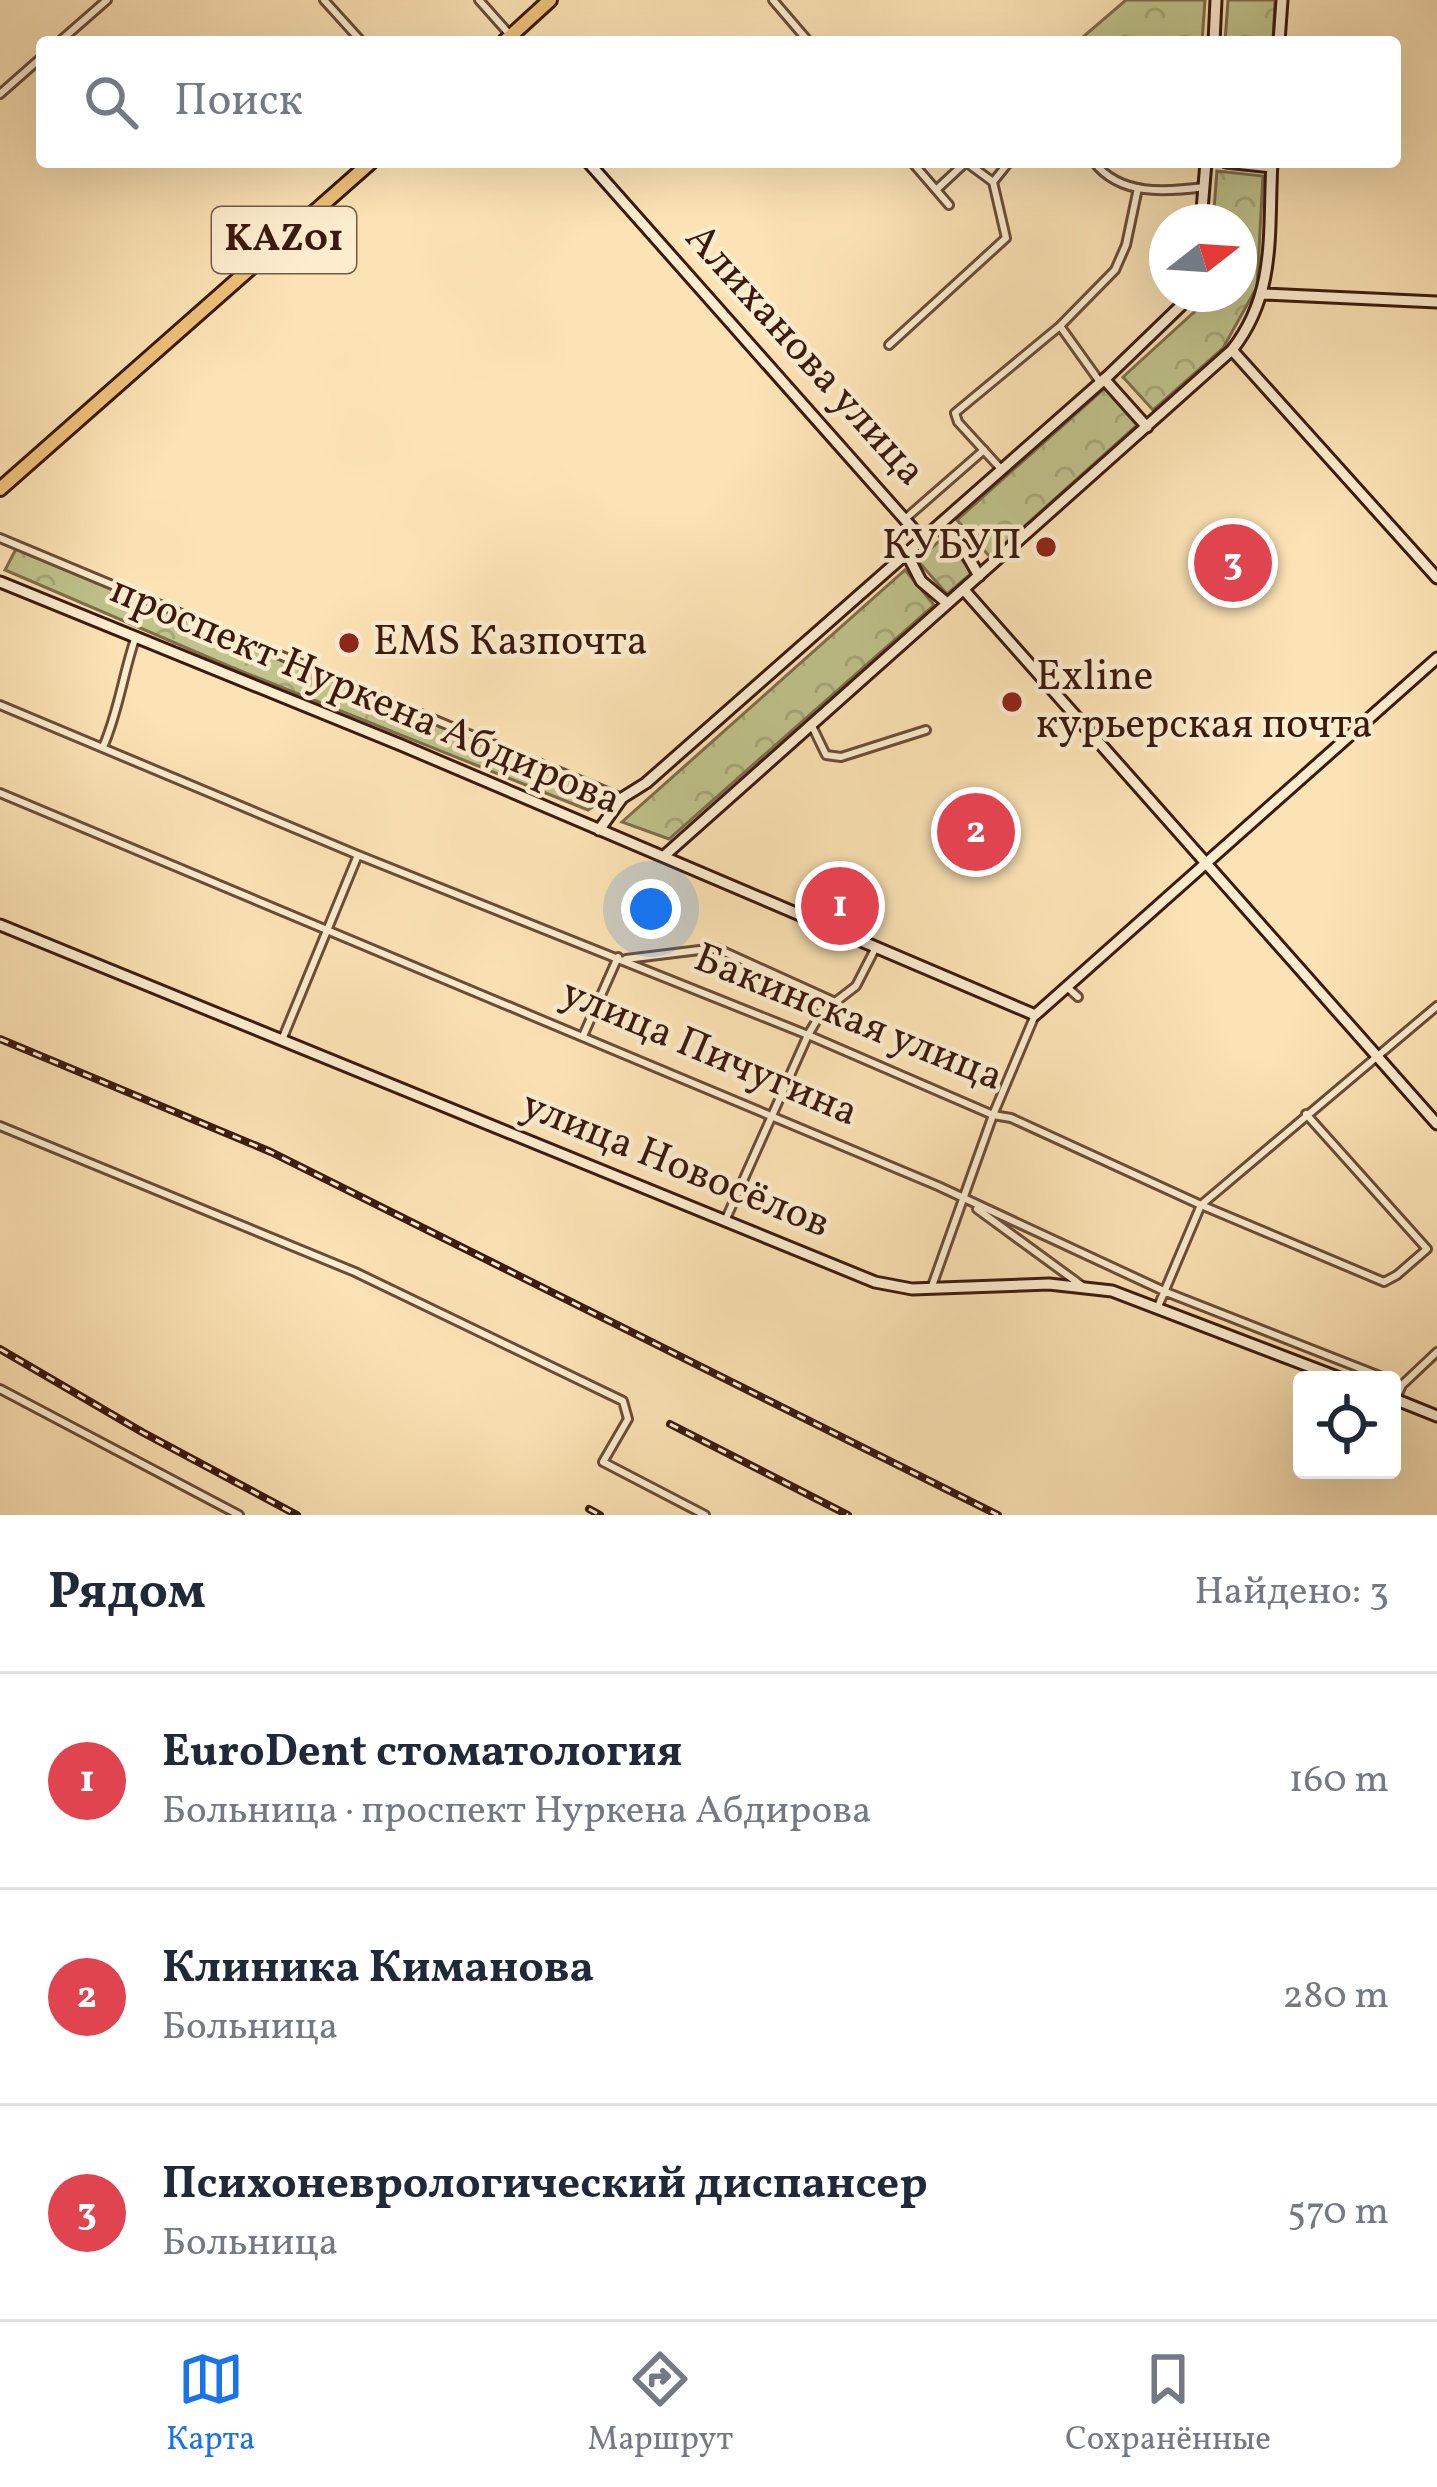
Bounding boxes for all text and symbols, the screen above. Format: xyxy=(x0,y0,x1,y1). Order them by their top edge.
search box xyxy=(36,36,1401,168)
icon: search xyxy=(78,69,144,135)
text: Поиск xyxy=(174,71,303,134)
north arrow xyxy=(1149,204,1257,312)
road number: KАZ01 xyxy=(212,207,356,273)
street label: Алиханова улица xyxy=(670,212,938,500)
place label: КУБУП xyxy=(882,518,1022,577)
pin: 3 xyxy=(1194,518,1272,608)
marker: КУБУП xyxy=(1033,534,1059,560)
street label: проспект Нуркена Абдирова xyxy=(101,563,629,831)
place label: EMS Казпочта xyxy=(373,614,648,673)
marker: EMS Казпочта xyxy=(336,630,362,656)
place label: Exline курьерская почта xyxy=(1036,649,1373,756)
marker: Exline курьерская почта xyxy=(999,689,1025,715)
pin: 2 xyxy=(937,787,1015,877)
pin: 1 xyxy=(801,861,879,951)
your location xyxy=(621,879,681,939)
street label: Бакинская улица xyxy=(685,930,1011,1108)
street label: улица Пичугина xyxy=(551,965,867,1143)
street label: улица Новосёлов xyxy=(512,1077,838,1255)
map controls xyxy=(1293,1371,1401,1479)
button: locate xyxy=(1293,1371,1401,1479)
text: Рядом xyxy=(48,1558,206,1629)
text: Найдено: 3 xyxy=(1194,1566,1389,1620)
text: EuroDent стоматология xyxy=(162,1722,682,1785)
text: 1 xyxy=(79,1754,95,1808)
text: 160 m xyxy=(1288,1754,1389,1808)
text: Больница · проспект Нуркена Абдирова xyxy=(162,1785,871,1839)
text: Клиника Киманова xyxy=(162,1938,594,2001)
text: 2 xyxy=(77,1970,97,2024)
text: 280 m xyxy=(1282,1970,1389,2024)
text: Больница xyxy=(162,2001,338,2055)
text: Психоневрологический диспансер xyxy=(162,2154,928,2217)
text: 3 xyxy=(77,2186,97,2240)
text: 570 m xyxy=(1287,2186,1389,2240)
text: Больница xyxy=(162,2217,338,2271)
tab: Карта xyxy=(166,2346,256,2464)
tab: Маршрут xyxy=(588,2346,733,2464)
tab: Сохранённые xyxy=(1065,2346,1271,2464)

